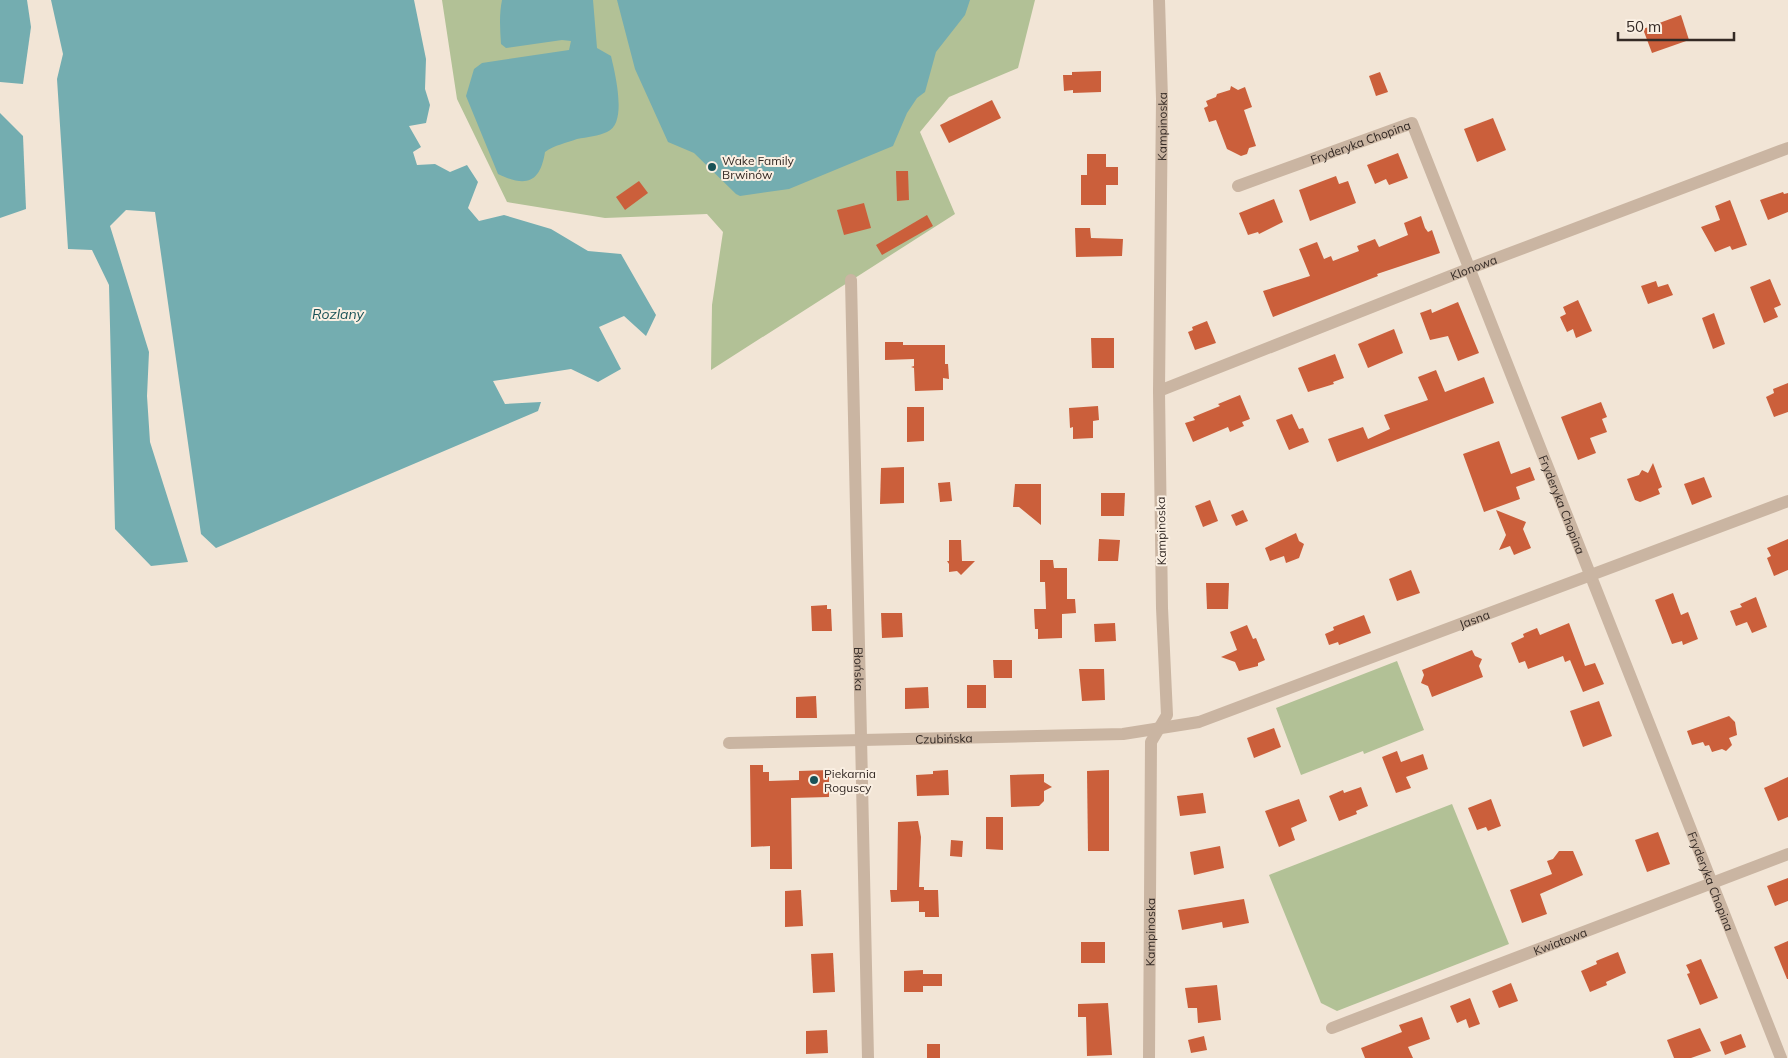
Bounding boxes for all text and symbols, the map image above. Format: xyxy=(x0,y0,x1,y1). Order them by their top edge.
scale bar xyxy=(1618,10,1734,42)
text: 50 m xyxy=(1626,17,1661,36)
street label: Kampinoska xyxy=(1154,92,1170,161)
street label: Fryderyka Chopina xyxy=(1308,117,1412,167)
place label: Wake Family Brwinów xyxy=(722,153,794,182)
marker: Wake Family Brwinów xyxy=(706,161,718,173)
street label: Klonowa xyxy=(1448,251,1499,283)
water label: Rozlany xyxy=(312,305,365,323)
street label: Fryderyka Chopina xyxy=(1536,453,1589,556)
street label: Kampinoska xyxy=(1153,497,1169,565)
street label: Jasna xyxy=(1457,606,1492,631)
street label: Błońska xyxy=(852,647,867,691)
street label: Czubińska xyxy=(915,730,973,746)
place label: Piekarnia Roguscy xyxy=(824,766,876,795)
marker: Piekarnia Roguscy xyxy=(808,774,820,786)
street label: Fryderyka Chopina xyxy=(1685,829,1737,933)
street label: Kampinoska xyxy=(1142,898,1158,966)
street label: Kwiatowa xyxy=(1531,924,1589,958)

